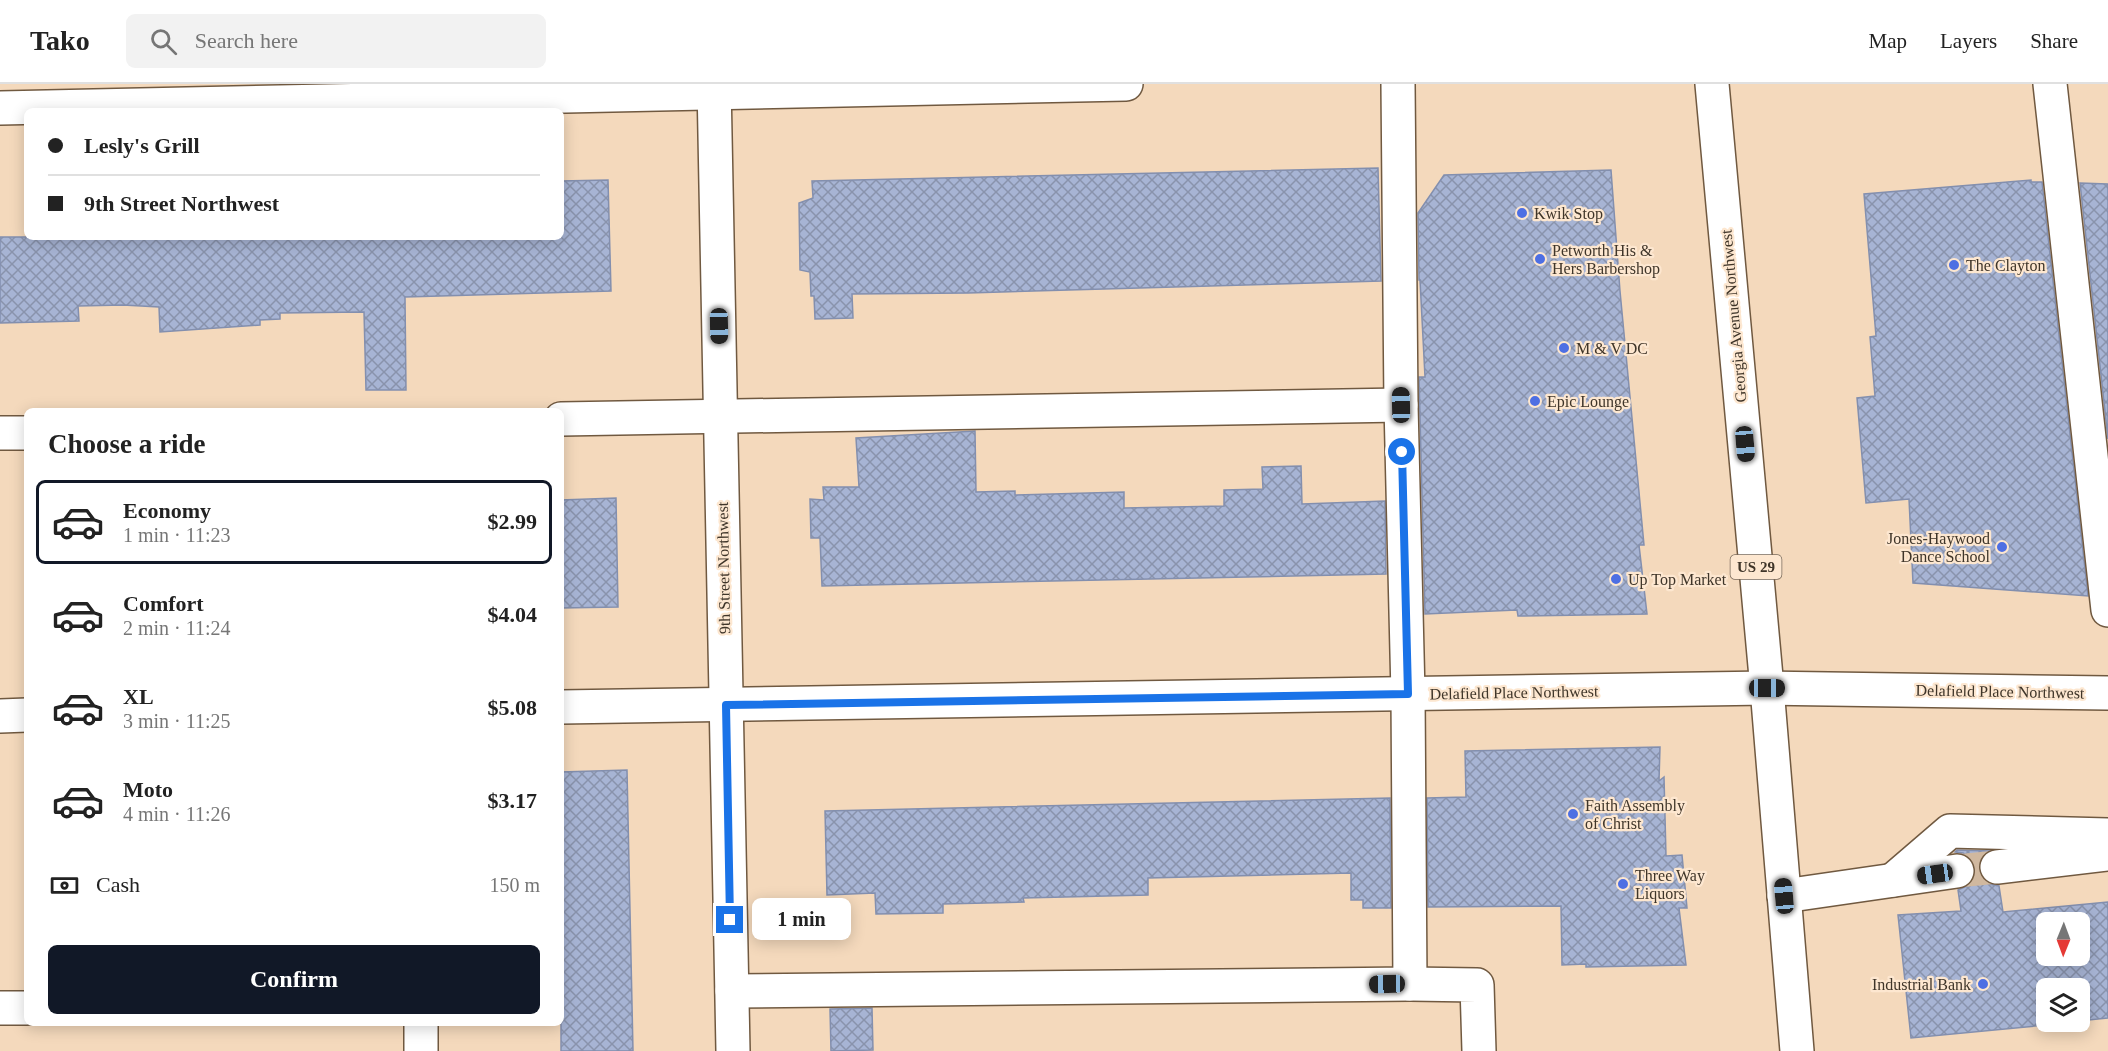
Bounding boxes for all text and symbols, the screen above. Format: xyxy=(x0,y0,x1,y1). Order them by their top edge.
search box xyxy=(126,14,546,68)
text: Tako xyxy=(30,25,90,56)
icon: search xyxy=(147,25,180,58)
text: Search here xyxy=(195,28,298,53)
text: Map xyxy=(1869,29,1907,53)
text: Layers xyxy=(1940,29,1997,53)
text: Share xyxy=(2030,29,2078,53)
text: Lesly's Grill xyxy=(84,133,200,158)
text: 9th Street Northwest xyxy=(84,191,279,216)
place label: Kwik Stop xyxy=(1534,205,1603,223)
marker: Kwik Stop xyxy=(1515,206,1529,220)
street label: Georgia Avenue Northwest xyxy=(1717,228,1751,403)
place label: Petworth His & Hers Barbershop xyxy=(1552,242,1660,278)
marker: Petworth His & Hers Barbershop xyxy=(1533,252,1547,266)
place label: The Clayton xyxy=(1966,257,2046,275)
marker: The Clayton xyxy=(1947,258,1961,272)
car xyxy=(710,308,728,344)
place label: M & V DC xyxy=(1576,340,1648,357)
marker: M & V DC xyxy=(1557,341,1571,355)
car xyxy=(1392,387,1410,423)
place label: Epic Lounge xyxy=(1547,393,1629,411)
marker: Epic Lounge xyxy=(1528,394,1542,408)
car xyxy=(1734,425,1756,463)
text: Choose a ride xyxy=(48,429,206,459)
route start xyxy=(1388,438,1415,465)
icon: car xyxy=(51,495,105,549)
text: Economy xyxy=(123,498,211,523)
street label: 9th Street Northwest xyxy=(714,501,733,634)
text: $2.99 xyxy=(488,509,537,534)
text: 1 min · 11:23 xyxy=(123,524,231,546)
place label: Jones-Haywood Dance School xyxy=(1887,530,1991,565)
marker: Jones-Haywood Dance School xyxy=(1995,540,2009,554)
road number: US 29 xyxy=(1730,555,1782,579)
place label: Up Top Market xyxy=(1628,571,1727,589)
marker: Up Top Market xyxy=(1609,572,1623,586)
icon: car xyxy=(51,588,105,642)
text: Comfort xyxy=(123,591,204,616)
text: $4.04 xyxy=(488,602,537,627)
text: 2 min · 11:24 xyxy=(123,617,231,639)
car xyxy=(1749,679,1785,697)
icon: car xyxy=(51,681,105,735)
street label: Delafield Place Northwest xyxy=(1915,682,2085,701)
street label: Delafield Place Northwest xyxy=(1429,683,1599,702)
text: XL xyxy=(123,684,154,709)
text: $5.08 xyxy=(488,695,537,720)
text: 3 min · 11:25 xyxy=(123,710,231,732)
icon: car xyxy=(51,774,105,828)
text: Moto xyxy=(123,777,173,802)
text: $3.17 xyxy=(488,788,537,813)
place label: Faith Assembly of Christ xyxy=(1585,797,1685,832)
text: 4 min · 11:26 xyxy=(123,803,231,825)
marker: Faith Assembly of Christ xyxy=(1566,807,1580,821)
car xyxy=(1916,863,1954,885)
place label: Three Way Liquors xyxy=(1635,867,1705,903)
icon: cash xyxy=(48,869,81,902)
text: Cash xyxy=(96,872,140,897)
text: 150 m xyxy=(489,874,540,896)
marker: Three Way Liquors xyxy=(1616,877,1630,891)
car xyxy=(1773,877,1795,915)
callout: 1 min xyxy=(751,899,850,941)
route end xyxy=(716,906,743,933)
text: 1 min xyxy=(777,908,826,930)
north arrow xyxy=(2036,912,2090,966)
map controls xyxy=(2036,912,2090,1032)
button: Confirm xyxy=(48,945,540,1014)
car xyxy=(1369,975,1405,993)
place label: Industrial Bank xyxy=(1872,976,1971,993)
marker: Industrial Bank xyxy=(1976,977,1990,991)
button: layers xyxy=(2036,978,2090,1032)

